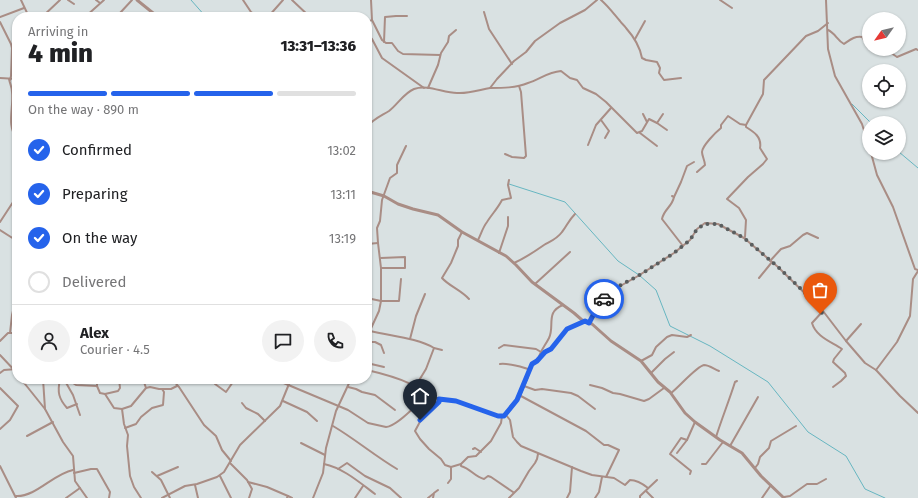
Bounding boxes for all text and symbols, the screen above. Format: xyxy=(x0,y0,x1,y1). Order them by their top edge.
north arrow xyxy=(862,12,906,56)
map controls xyxy=(862,12,906,160)
text: Arriving in xyxy=(28,24,88,39)
text: 13:31–13:36 xyxy=(280,37,356,55)
text: 4 min xyxy=(28,38,93,69)
button: locate xyxy=(862,64,906,108)
text: On the way · 890 m xyxy=(28,102,139,117)
button: layers xyxy=(862,116,906,160)
icon: check xyxy=(28,139,50,161)
text: Confirmed xyxy=(62,141,132,159)
text: 13:02 xyxy=(327,143,356,158)
icon: check xyxy=(28,183,50,205)
text: Preparing xyxy=(62,185,127,203)
text: 13:11 xyxy=(330,187,356,202)
icon: check xyxy=(28,227,50,249)
text: On the way xyxy=(62,229,137,247)
text: 13:19 xyxy=(329,231,356,246)
text: Delivered xyxy=(62,273,126,291)
pin xyxy=(803,273,837,314)
courier xyxy=(584,279,624,319)
icon: bag xyxy=(809,279,831,301)
icon: car xyxy=(593,288,615,310)
button: person xyxy=(28,320,70,362)
button: chat xyxy=(262,320,304,362)
button: phone xyxy=(314,320,356,362)
text: Alex xyxy=(80,324,109,342)
text: Courier · 4.5 xyxy=(80,342,150,357)
pin xyxy=(403,379,437,420)
icon: home xyxy=(409,385,431,407)

